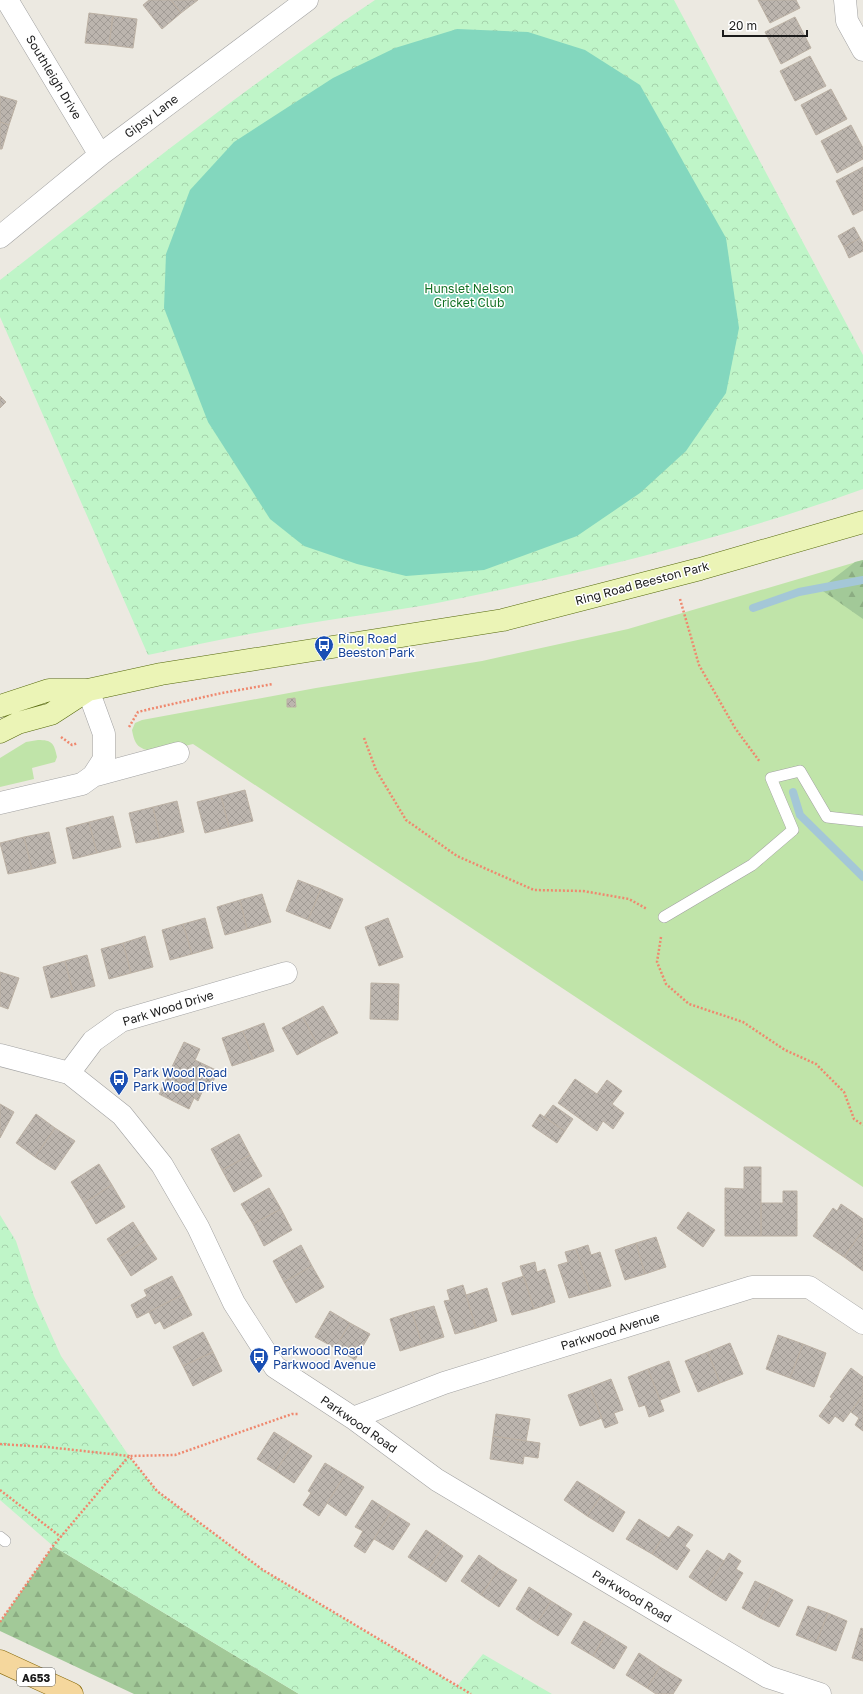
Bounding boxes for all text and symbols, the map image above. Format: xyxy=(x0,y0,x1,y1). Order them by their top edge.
scale bar xyxy=(723,12,807,38)
text: 20 m xyxy=(729,18,757,33)
street label: Southleigh Drive xyxy=(23,32,85,122)
street label: Gipsy Lane xyxy=(121,91,181,141)
park label: Hunslet Nelson Cricket Club xyxy=(424,281,514,310)
street label: Ring Road Beeston Park xyxy=(573,558,711,608)
place label: Ring Road Beeston Park xyxy=(338,631,415,660)
bus stop icon: Ring Road Beeston Park xyxy=(313,634,335,662)
street label: Park Wood Drive xyxy=(121,987,215,1029)
place label: Park Wood Road Park Wood Drive xyxy=(133,1065,228,1094)
bus stop icon: Park Wood Road Park Wood Drive xyxy=(108,1068,130,1096)
street label: Parkwood Avenue xyxy=(559,1309,661,1353)
place label: Parkwood Road Parkwood Avenue xyxy=(273,1343,376,1372)
bus stop icon: Parkwood Road Parkwood Avenue xyxy=(248,1346,270,1374)
street label: Parkwood Road xyxy=(318,1392,400,1456)
street label: Parkwood Road xyxy=(590,1566,674,1626)
road number: A653 xyxy=(17,1668,55,1686)

